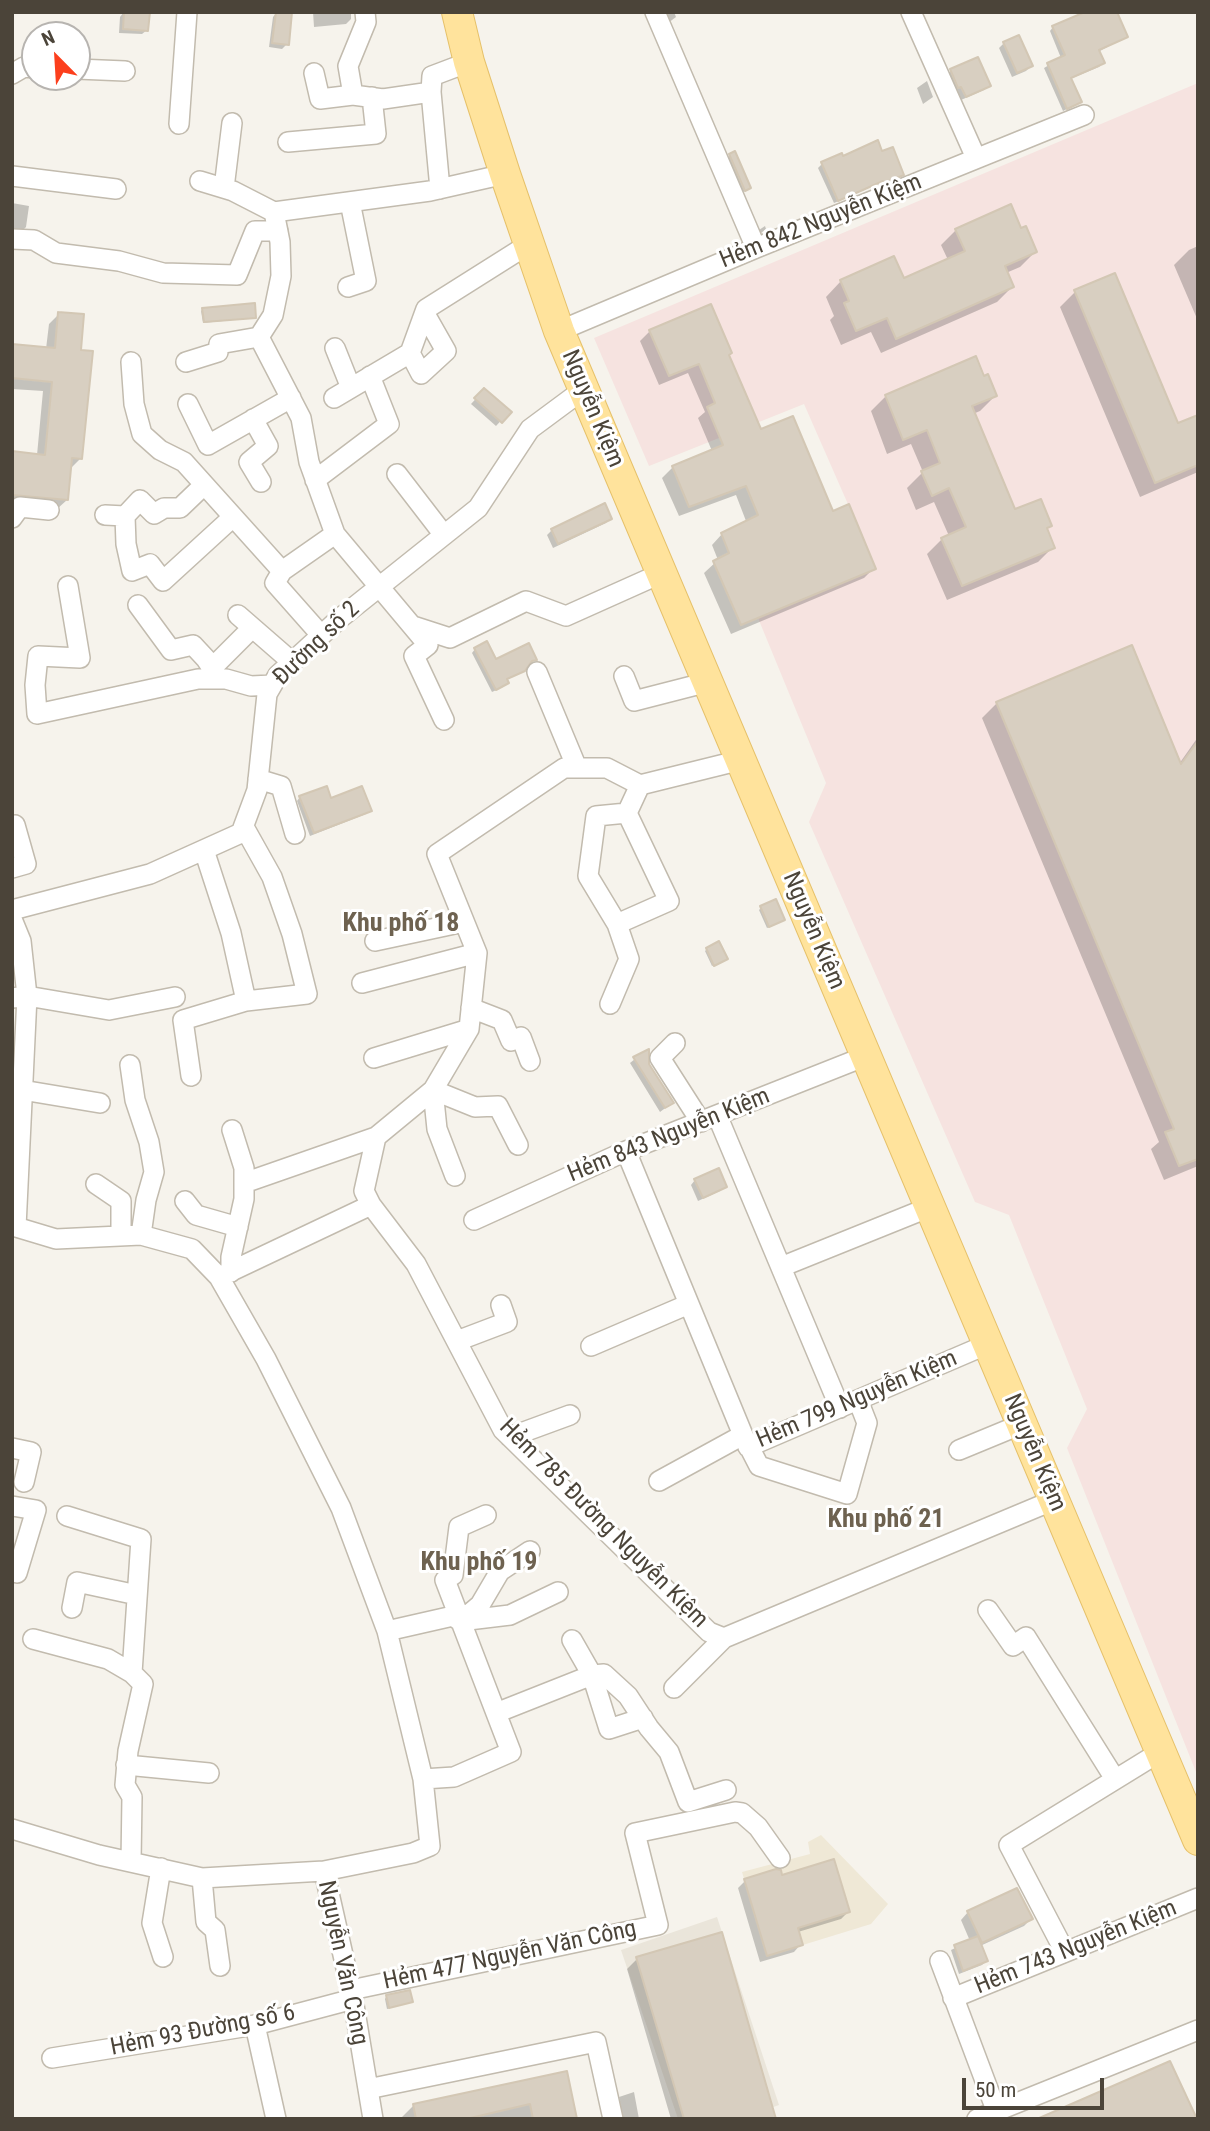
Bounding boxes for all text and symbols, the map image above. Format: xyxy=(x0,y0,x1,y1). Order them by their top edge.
north arrow xyxy=(21,21,91,91)
text: N xyxy=(38,25,58,51)
street label: Hẻm 842 Nguyễn Kiệm xyxy=(716,168,926,276)
street label: Nguyễn Kiệm xyxy=(554,346,630,472)
street label: Đường số 2 xyxy=(268,596,366,692)
street label: Nguyễn Kiệm xyxy=(775,868,851,994)
district label: Khu phố 18 xyxy=(343,908,459,940)
street label: Hẻm 843 Nguyễn Kiệm xyxy=(564,1082,774,1190)
street label: Hẻm 799 Nguyễn Kiệm xyxy=(752,1345,962,1455)
street label: Nguyễn Kiệm xyxy=(996,1390,1072,1516)
street label: Hẻm 785 Đường Nguyễn Kiệm xyxy=(493,1414,713,1634)
district label: Khu phố 21 xyxy=(828,1504,944,1536)
district label: Khu phố 19 xyxy=(421,1547,537,1579)
street label: Nguyễn Văn Công xyxy=(311,1878,373,2048)
street label: Hẻm 743 Nguyễn Kiệm xyxy=(971,1894,1181,2002)
street label: Hẻm 477 Nguyễn Văn Công xyxy=(381,1915,639,1997)
street label: Hẻm 93 Đường số 6 xyxy=(108,1999,298,2063)
scale bar xyxy=(965,2064,1107,2108)
text: 50 m xyxy=(975,2078,1016,2102)

